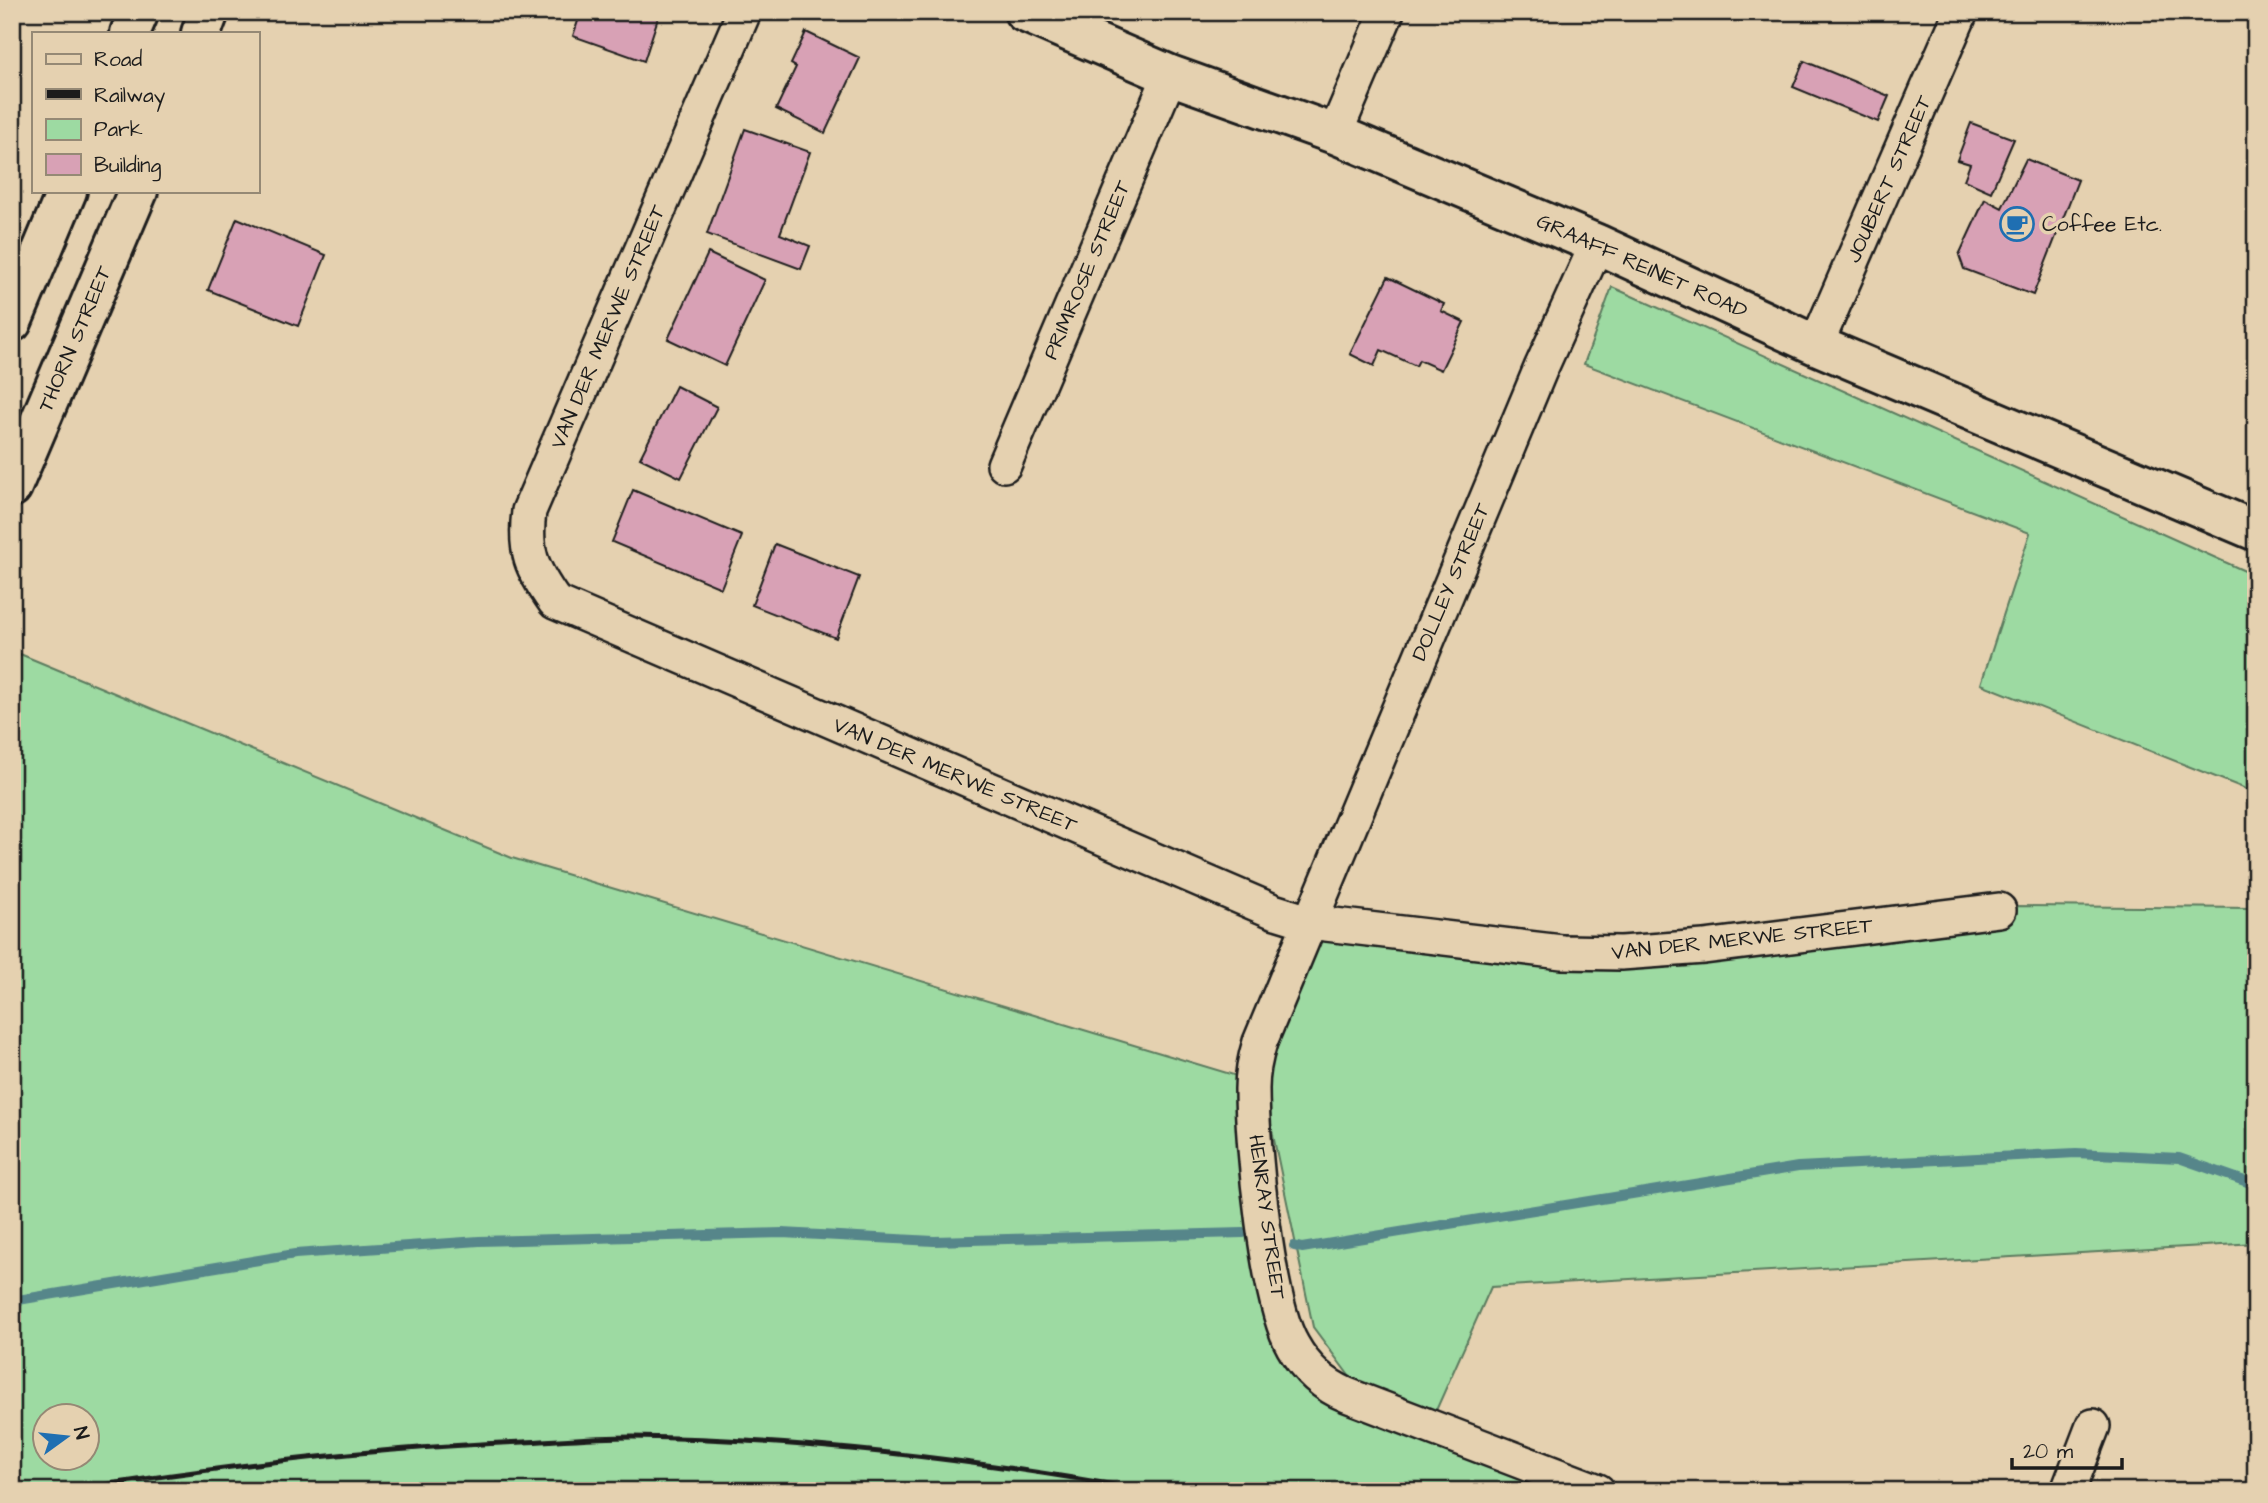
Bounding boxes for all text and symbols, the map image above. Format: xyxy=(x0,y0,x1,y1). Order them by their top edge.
legend xyxy=(32,32,259,192)
text: Road xyxy=(94,45,142,74)
text: Railway xyxy=(94,81,166,112)
street label: JOUBERT STREET xyxy=(1839,90,1939,267)
text: Park xyxy=(94,115,143,144)
text: Building xyxy=(94,151,162,182)
street label: PRIMROSE STREET xyxy=(1036,175,1138,364)
street label: VAN DER MERWE STREET xyxy=(543,200,673,453)
cafe icon: Coffee Etc. xyxy=(1998,205,2036,243)
street label: GRAAFF REINET ROAD xyxy=(1532,206,1752,326)
place label: Coffee Etc. xyxy=(2042,210,2162,239)
street label: THORN STREET xyxy=(31,261,119,416)
street label: DOLLEY STREET xyxy=(1405,498,1498,665)
street label: VAN DER MERWE STREET xyxy=(829,710,1082,840)
street label: VAN DER MERWE STREET xyxy=(1610,911,1875,967)
street label: HENRAY STREET xyxy=(1241,1133,1293,1302)
north arrow xyxy=(32,1402,102,1472)
text: N xyxy=(66,1424,96,1442)
scale bar xyxy=(2012,1426,2123,1470)
text: 20 m xyxy=(2023,1437,2074,1466)

